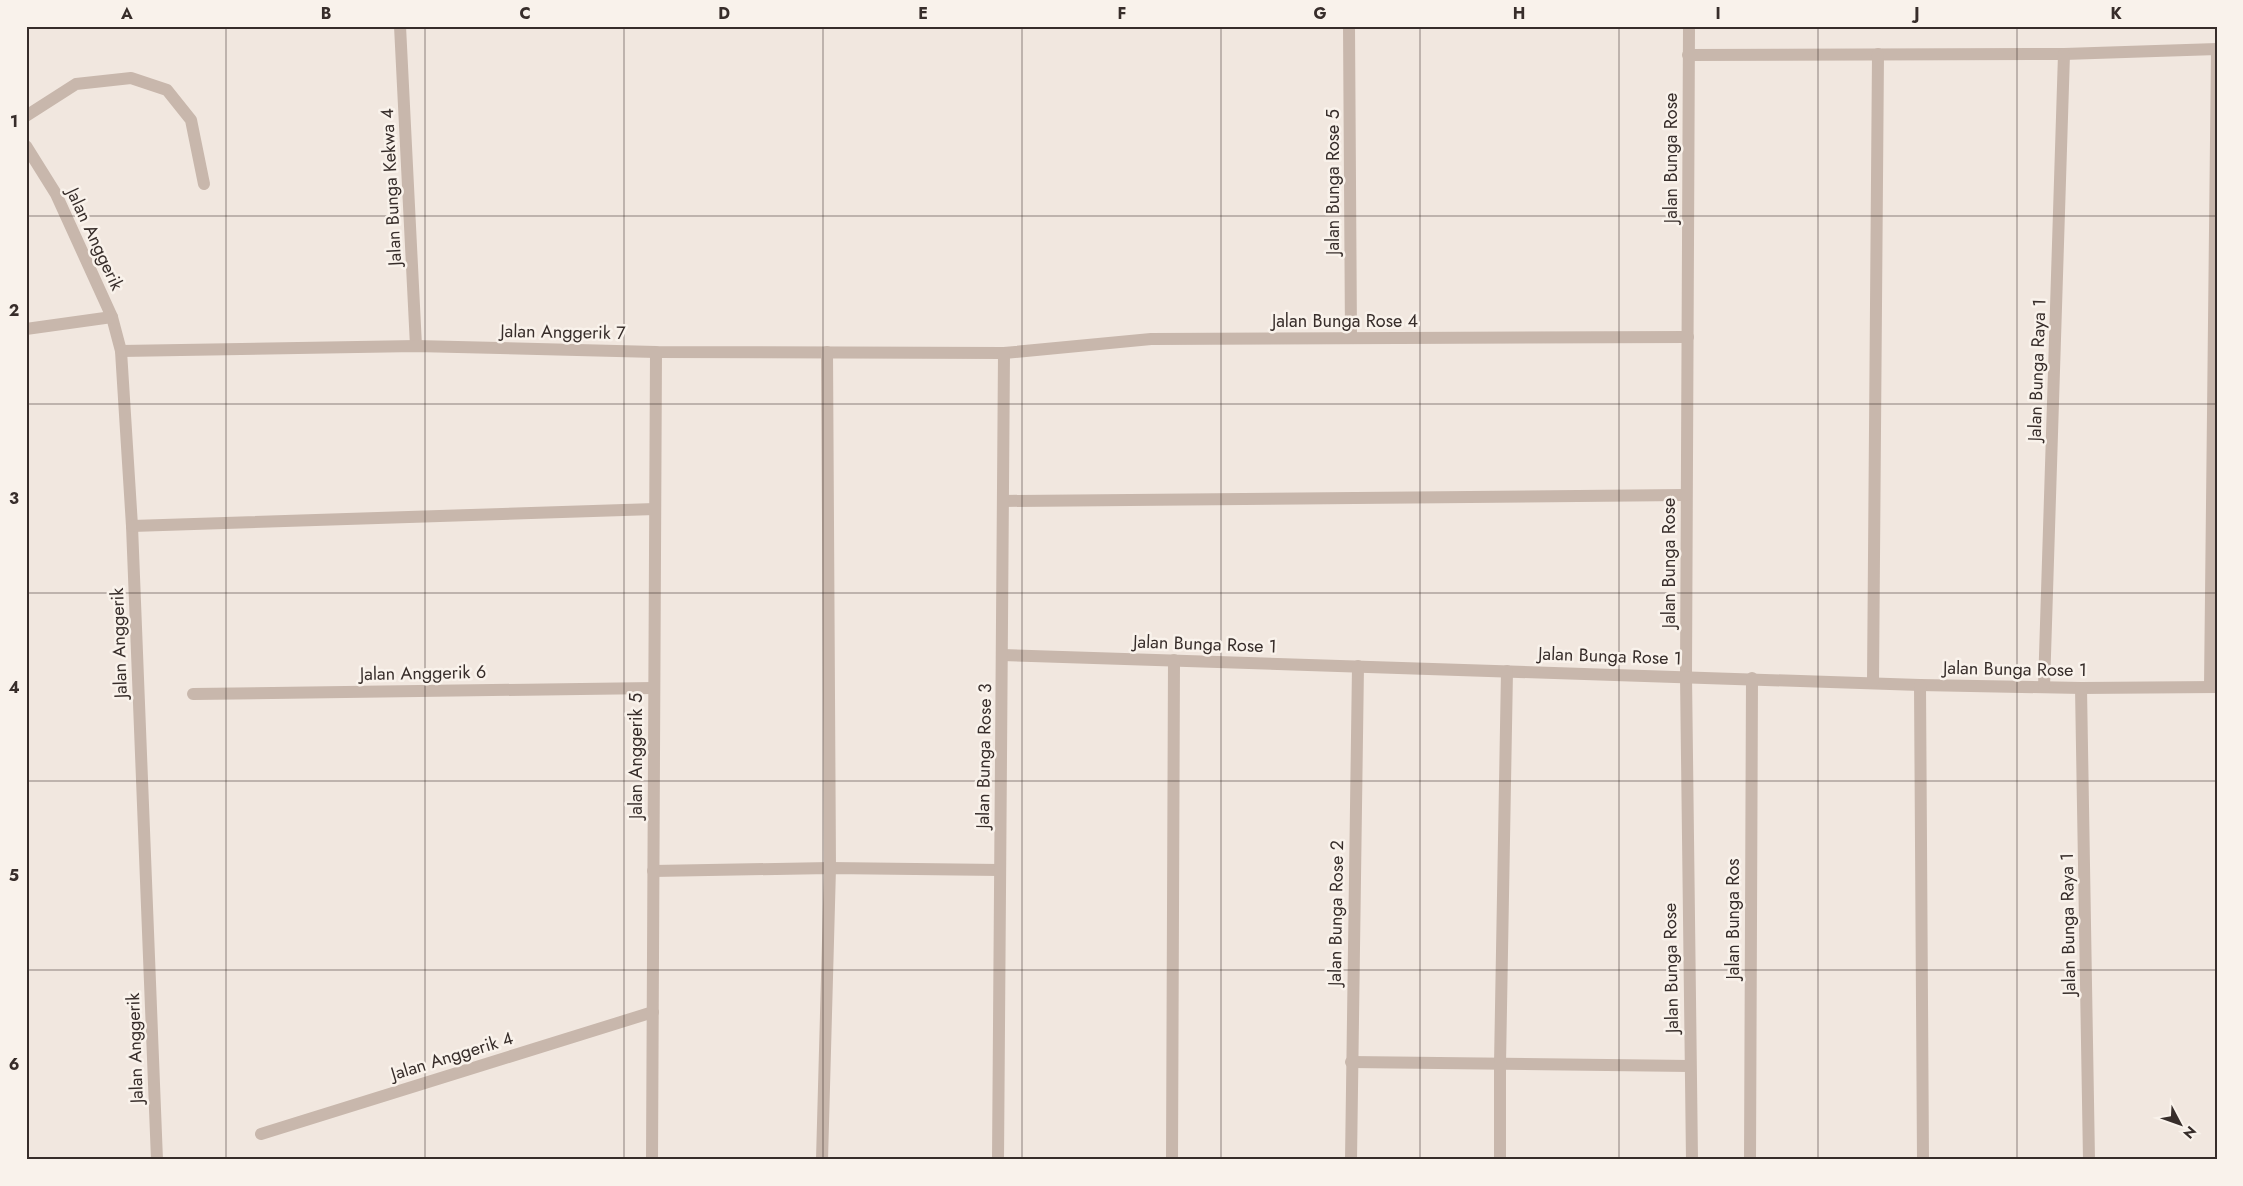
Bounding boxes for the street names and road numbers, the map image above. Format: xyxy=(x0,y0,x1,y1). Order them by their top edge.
street label: Jalan Bunga Rose xyxy=(1658,93,1684,225)
street label: Jalan Bunga Kekwa 4 xyxy=(374,108,408,268)
street label: Jalan Bunga Rose 5 xyxy=(1320,109,1346,257)
street label: Jalan Anggerik xyxy=(59,182,130,295)
street label: Jalan Bunga Raya 1 xyxy=(2021,298,2052,444)
street label: Jalan Bunga Rose 4 xyxy=(1270,308,1418,334)
street label: Jalan Anggerik 7 xyxy=(498,318,626,346)
street label: Jalan Bunga Rose xyxy=(1656,498,1682,630)
street label: Jalan Anggerik xyxy=(104,587,134,701)
street label: Jalan Bunga Rose 1 xyxy=(1131,628,1277,660)
street label: Jalan Bunga Rose 1 xyxy=(1536,640,1682,672)
street label: Jalan Bunga Rose 1 xyxy=(1941,655,2087,683)
street label: Jalan Anggerik 6 xyxy=(358,659,486,687)
street label: Jalan Bunga Rose 3 xyxy=(970,683,998,831)
street label: Jalan Anggerik 5 xyxy=(623,693,649,821)
street label: Jalan Bunga Rose 2 xyxy=(1322,840,1350,988)
street label: Jalan Bunga Raya 1 xyxy=(2054,852,2082,998)
street label: Jalan Bunga Ros xyxy=(1720,858,1746,982)
street label: Jalan Bunga Rose xyxy=(1657,903,1685,1035)
street label: Jalan Anggerik xyxy=(120,992,150,1106)
street label: Jalan Anggerik 4 xyxy=(386,1025,516,1087)

